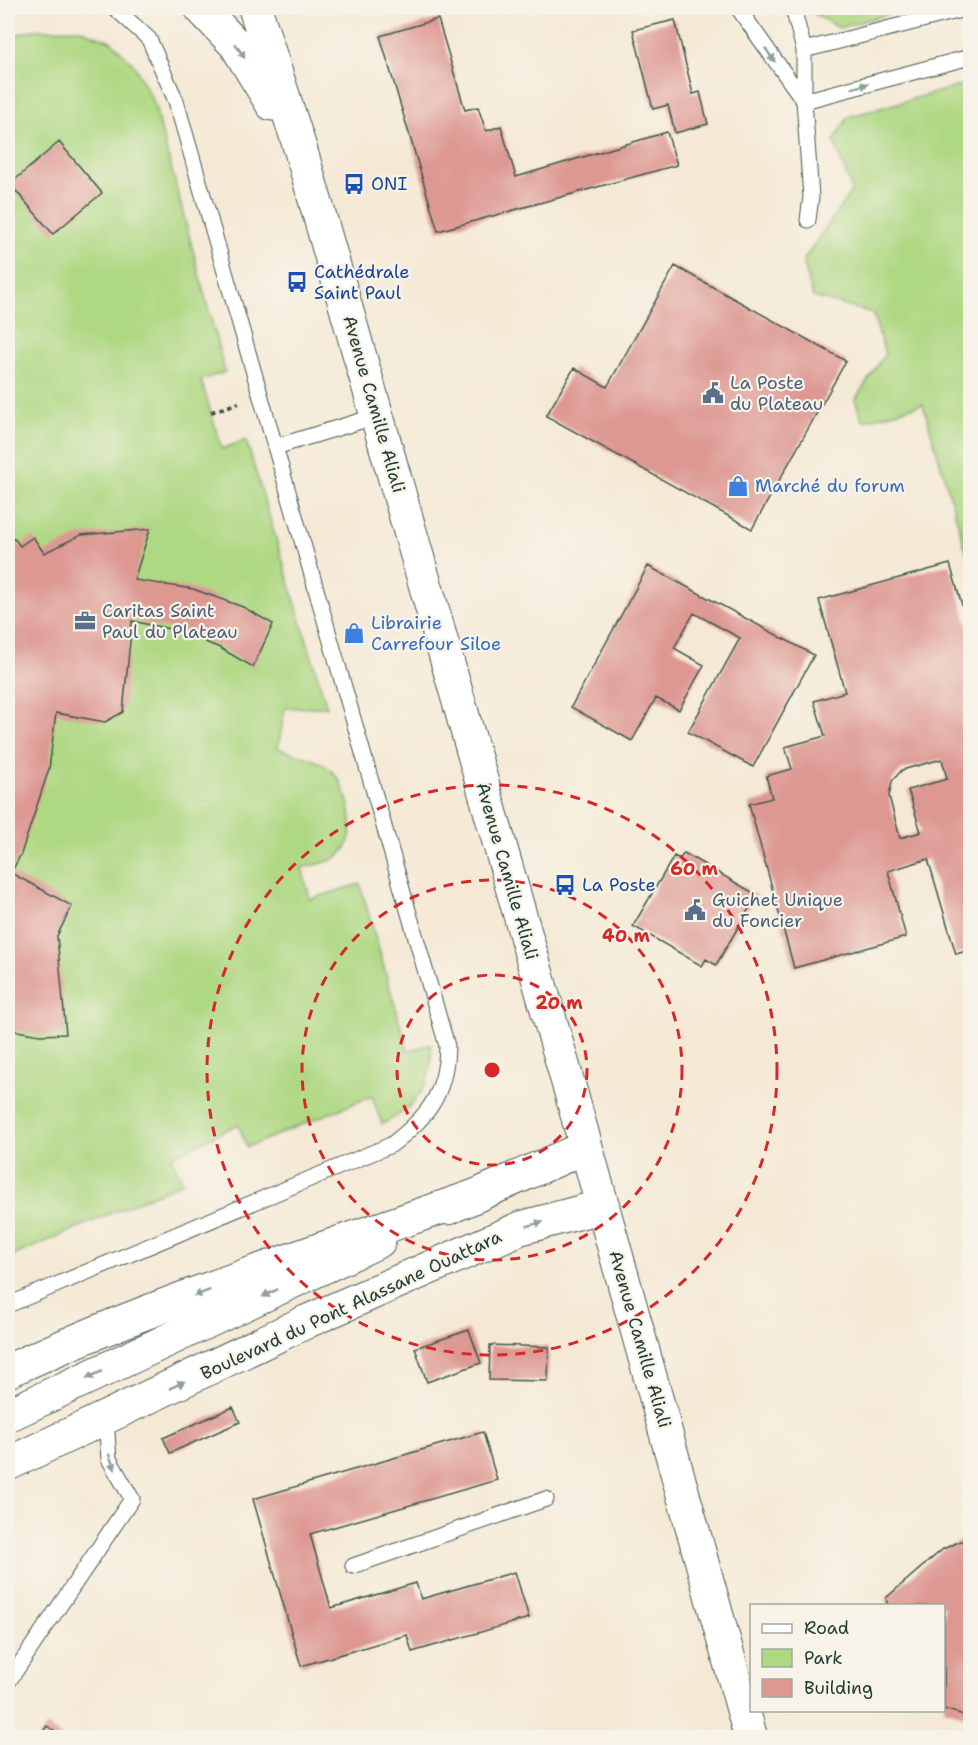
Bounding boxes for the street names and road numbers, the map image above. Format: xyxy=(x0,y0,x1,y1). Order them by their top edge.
street label: Avenue Camille Aliali xyxy=(337,312,411,496)
street label: Avenue Camille Aliali xyxy=(470,779,544,963)
street label: Boulevard du Pont Alassane Ouattara xyxy=(197,1224,505,1386)
street label: Avenue Camille Aliali xyxy=(603,1247,677,1431)

